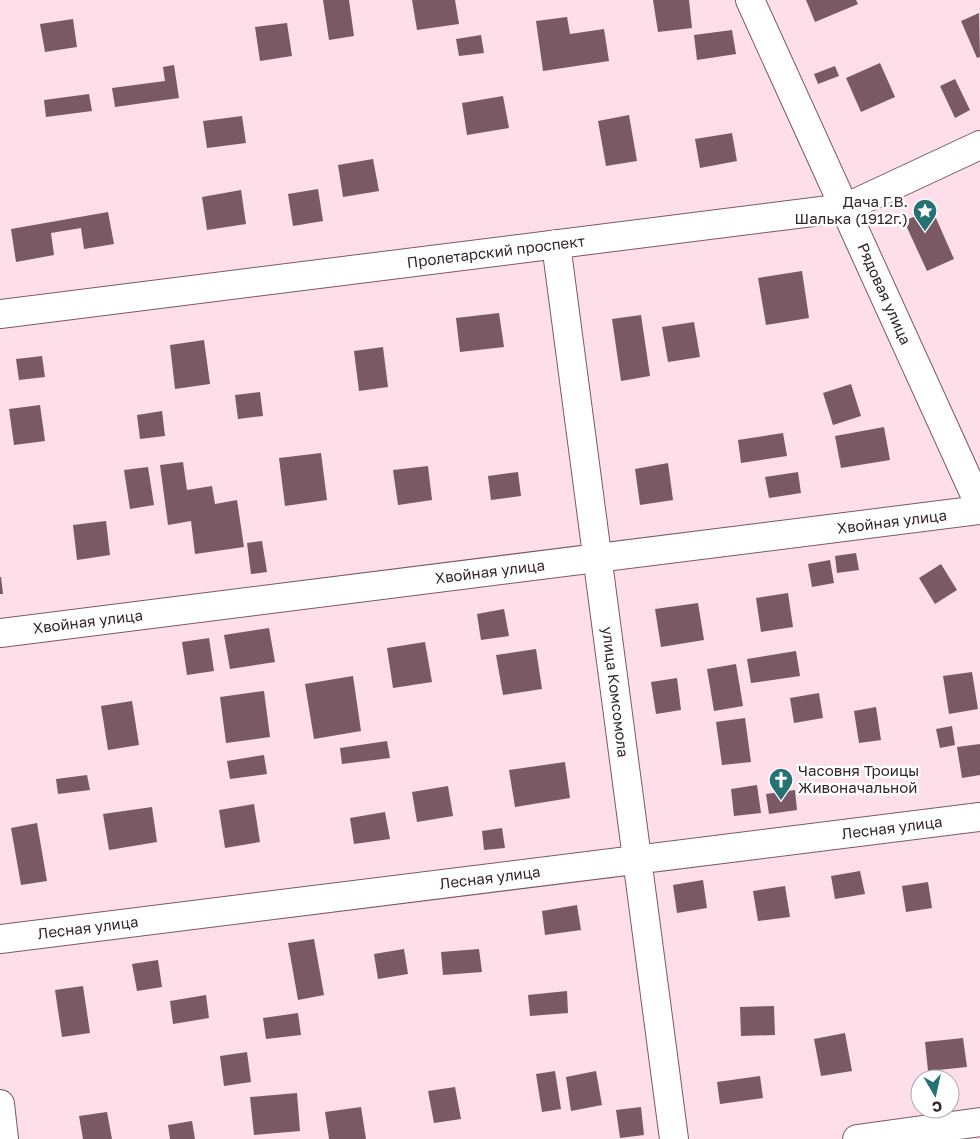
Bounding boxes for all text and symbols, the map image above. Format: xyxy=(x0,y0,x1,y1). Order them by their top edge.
place label: Дача Г.В. Шалька (1912г.) xyxy=(795,192,908,227)
place icon: Дача Г.В. Шалька (1912г.) xyxy=(912,198,938,232)
street label: Пролетарский проспект xyxy=(406,231,587,271)
street label: Рядовая улица xyxy=(854,240,915,347)
street label: Хвойная улица xyxy=(836,505,948,537)
street label: Хвойная улица xyxy=(434,555,546,587)
street label: Хвойная улица xyxy=(32,605,144,637)
street label: улица Комсомола xyxy=(599,625,633,758)
place label: Часовня Троицы Живоначальной xyxy=(798,761,919,796)
church icon: Часовня Троицы Живоначальной xyxy=(768,767,794,801)
street label: Лесная улица xyxy=(840,812,943,842)
street label: Лесная улица xyxy=(438,862,541,892)
street label: Лесная улица xyxy=(36,912,139,942)
north arrow xyxy=(910,1069,960,1119)
text: С xyxy=(931,1098,943,1117)

